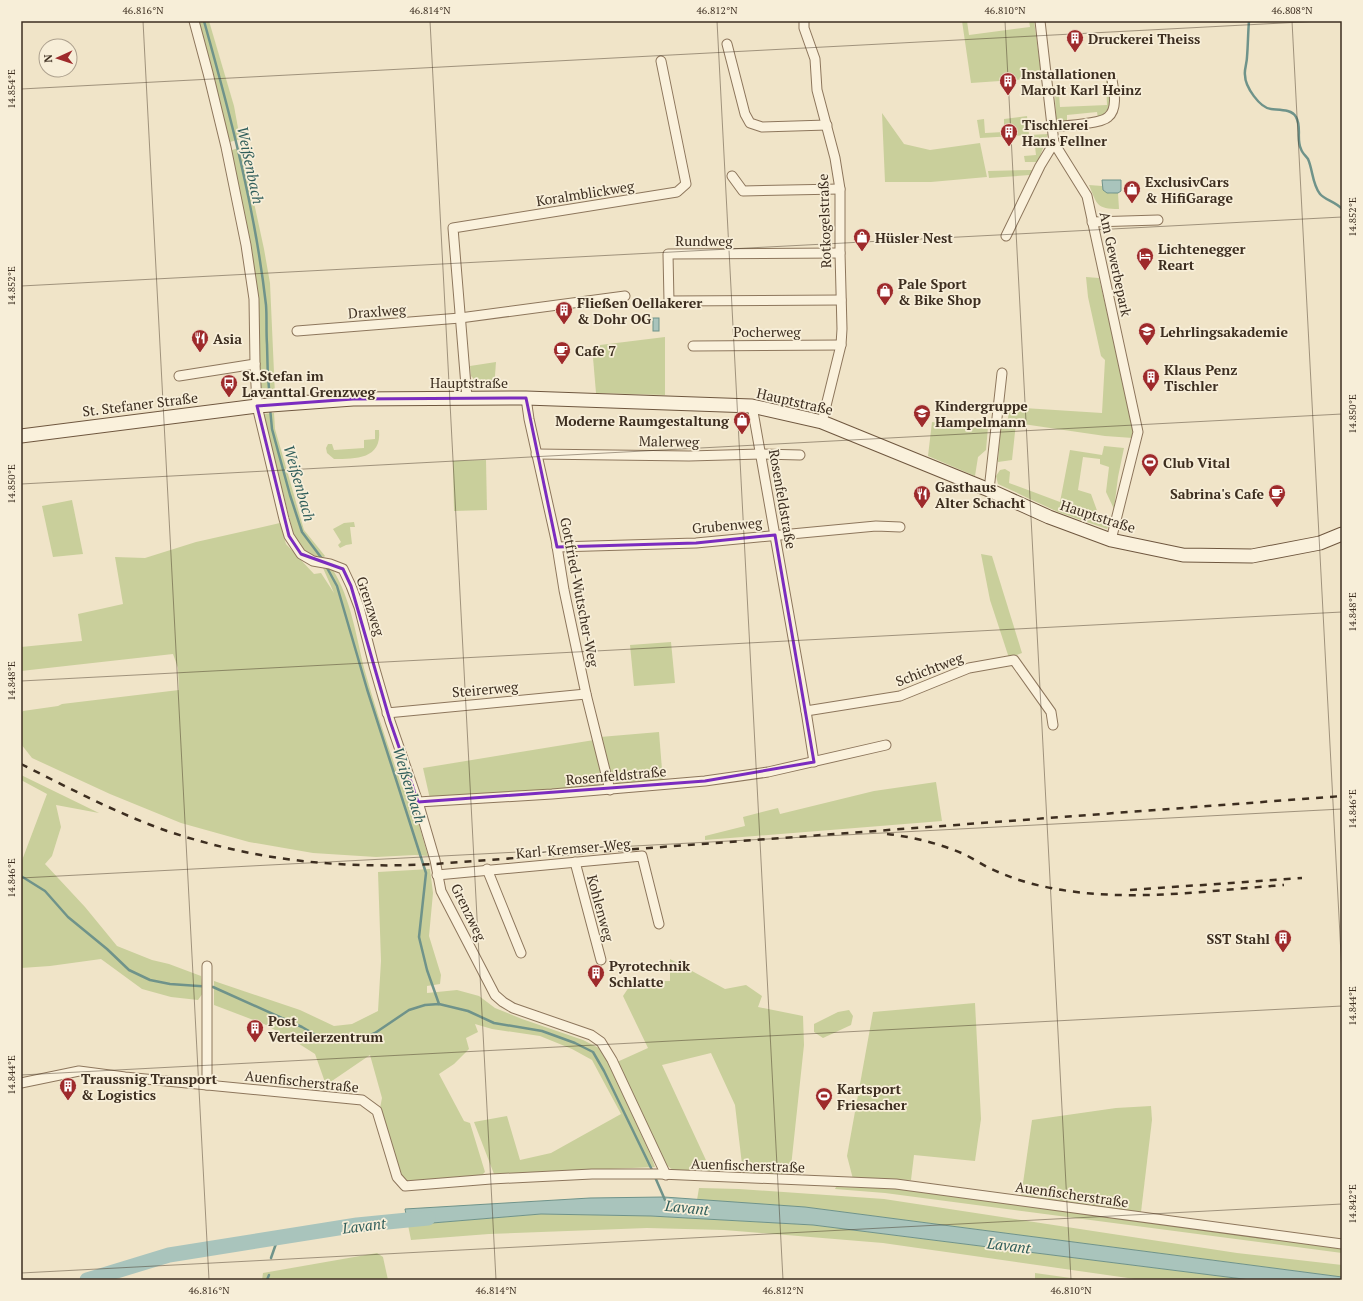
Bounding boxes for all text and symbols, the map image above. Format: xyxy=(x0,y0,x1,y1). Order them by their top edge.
text: 46.816°N xyxy=(123,4,164,17)
text: 46.814°N xyxy=(410,4,451,17)
text: 46.812°N xyxy=(697,4,738,17)
text: 46.810°N xyxy=(985,4,1026,17)
text: 46.808°N xyxy=(1272,4,1313,17)
building icon: Druckerei Theiss xyxy=(1065,28,1085,53)
place label: Druckerei Theiss xyxy=(1088,29,1200,48)
north arrow xyxy=(38,38,78,78)
text: N xyxy=(41,53,55,63)
place label: Installationen Marolt Karl Heinz xyxy=(1021,64,1142,99)
text: 14.854°E xyxy=(5,69,18,109)
building icon: Installationen Marolt Karl Heinz xyxy=(998,71,1018,96)
place label: Tischlerei Hans Fellner xyxy=(1022,115,1107,150)
building icon: Tischlerei Hans Fellner xyxy=(999,122,1019,147)
water label: Weißenbach xyxy=(233,124,269,206)
place label: ExclusivCars & HifiGarage xyxy=(1145,172,1233,207)
street label: Rotkogelstraße xyxy=(813,173,835,269)
street label: Koralmblickweg xyxy=(535,176,636,210)
shop icon: ExclusivCars & HifiGarage xyxy=(1122,179,1142,204)
text: 14.852°E xyxy=(1346,197,1359,237)
street label: Am Gewerbepark xyxy=(1096,210,1137,319)
shop icon: Hüsler Nest xyxy=(852,227,872,252)
place label: Hüsler Nest xyxy=(875,228,953,247)
street label: Rundweg xyxy=(675,231,733,250)
place label: Lichtenegger Reart xyxy=(1158,239,1246,274)
hotel icon: Lichtenegger Reart xyxy=(1135,246,1155,271)
text: 14.852°E xyxy=(5,266,18,306)
place label: Pale Sport & Bike Shop xyxy=(898,274,981,309)
shop icon: Pale Sport & Bike Shop xyxy=(875,281,895,306)
place label: Fließen Oellakerer & Dohr OG xyxy=(577,293,702,328)
street label: Draxlweg xyxy=(347,299,407,323)
building icon: Fließen Oellakerer & Dohr OG xyxy=(554,300,574,325)
school or university icon: Lehrlingsakademie xyxy=(1137,321,1157,346)
street label: Pocherweg xyxy=(733,322,801,341)
place label: Lehrlingsakademie xyxy=(1160,322,1288,341)
restaurant icon: Asia xyxy=(190,328,210,353)
place label: Asia xyxy=(213,329,242,348)
cafe icon: Cafe 7 xyxy=(552,340,572,365)
place label: Cafe 7 xyxy=(575,341,616,360)
place label: Klaus Penz Tischler xyxy=(1164,360,1238,395)
place label: St.Stefan im Lavanttal Grenzweg xyxy=(242,366,377,401)
building icon: Klaus Penz Tischler xyxy=(1141,367,1161,392)
bus stop icon: St.Stefan im Lavanttal Grenzweg xyxy=(219,373,239,398)
street label: Hauptstraße xyxy=(430,373,508,392)
street label: Hauptstraße xyxy=(755,383,835,419)
street label: St. Stefaner Straße xyxy=(81,387,199,421)
text: 14.850°E xyxy=(1346,394,1359,434)
place label: Kindergruppe Hampelmann xyxy=(935,396,1028,431)
school or university icon: Kindergruppe Hampelmann xyxy=(912,403,932,428)
shop icon: Moderne Raumgestaltung xyxy=(732,410,752,435)
place label: Moderne Raumgestaltung xyxy=(555,411,730,430)
street label: Malerweg xyxy=(639,431,700,451)
water label: Weißenbach xyxy=(279,442,321,524)
street label: Rosenfeldstraße xyxy=(765,448,801,550)
sports icon: Club Vital xyxy=(1140,452,1160,477)
place label: Club Vital xyxy=(1163,453,1231,472)
text: 14.850°E xyxy=(5,464,18,504)
place label: Gasthaus Alter Schacht xyxy=(935,477,1026,512)
cafe icon: Sabrina's Cafe xyxy=(1267,483,1287,508)
restaurant icon: Gasthaus Alter Schacht xyxy=(912,484,932,509)
place label: Sabrina's Cafe xyxy=(1170,484,1264,503)
street label: Hauptstraße xyxy=(1058,495,1138,537)
street label: Grubenweg xyxy=(691,512,764,538)
street label: Gottfried-Wutscher-Weg xyxy=(556,516,604,669)
street label: Grenzweg xyxy=(352,574,390,639)
text: 14.848°E xyxy=(1346,592,1359,632)
street label: Schichtweg xyxy=(893,647,966,691)
text: 14.848°E xyxy=(5,661,18,701)
street label: Steirerweg xyxy=(451,677,519,701)
water label: Weißenbach xyxy=(389,744,431,826)
street label: Rosenfeldstraße xyxy=(565,761,667,789)
text: 14.846°E xyxy=(1346,789,1359,829)
street label: Karl-Kremser-Weg xyxy=(515,833,632,862)
text: 14.846°E xyxy=(5,858,18,898)
street label: Kohlenweg xyxy=(583,873,619,944)
street label: Grenzweg xyxy=(447,880,491,944)
building icon: SST Stahl xyxy=(1273,928,1293,953)
place label: SST Stahl xyxy=(1206,929,1270,948)
place label: Pyrotechnik Schlatte xyxy=(609,956,691,991)
building icon: Pyrotechnik Schlatte xyxy=(586,963,606,988)
text: 14.844°E xyxy=(1346,986,1359,1026)
place label: Post Verteilerzentrum xyxy=(268,1011,383,1046)
building icon: Post Verteilerzentrum xyxy=(245,1018,265,1043)
text: 14.844°E xyxy=(5,1055,18,1095)
street label: Auenfischerstraße xyxy=(244,1066,360,1096)
place label: Traussnig Transport & Logistics xyxy=(81,1069,217,1104)
building icon: Traussnig Transport & Logistics xyxy=(58,1076,78,1101)
place label: Kartsport Friesacher xyxy=(837,1079,907,1114)
sports icon: Kartsport Friesacher xyxy=(814,1086,834,1111)
street label: Auenfischerstraße xyxy=(691,1154,805,1176)
street label: Auenfischerstraße xyxy=(1014,1177,1130,1211)
text: 14.842°E xyxy=(1346,1184,1359,1224)
water label: Lavant xyxy=(663,1195,711,1219)
water label: Lavant xyxy=(340,1212,388,1238)
water label: Lavant xyxy=(985,1232,1033,1258)
text: 46.816°N xyxy=(189,1284,230,1297)
text: 46.814°N xyxy=(476,1284,517,1297)
text: 46.812°N xyxy=(763,1284,804,1297)
text: 46.810°N xyxy=(1051,1284,1092,1297)

